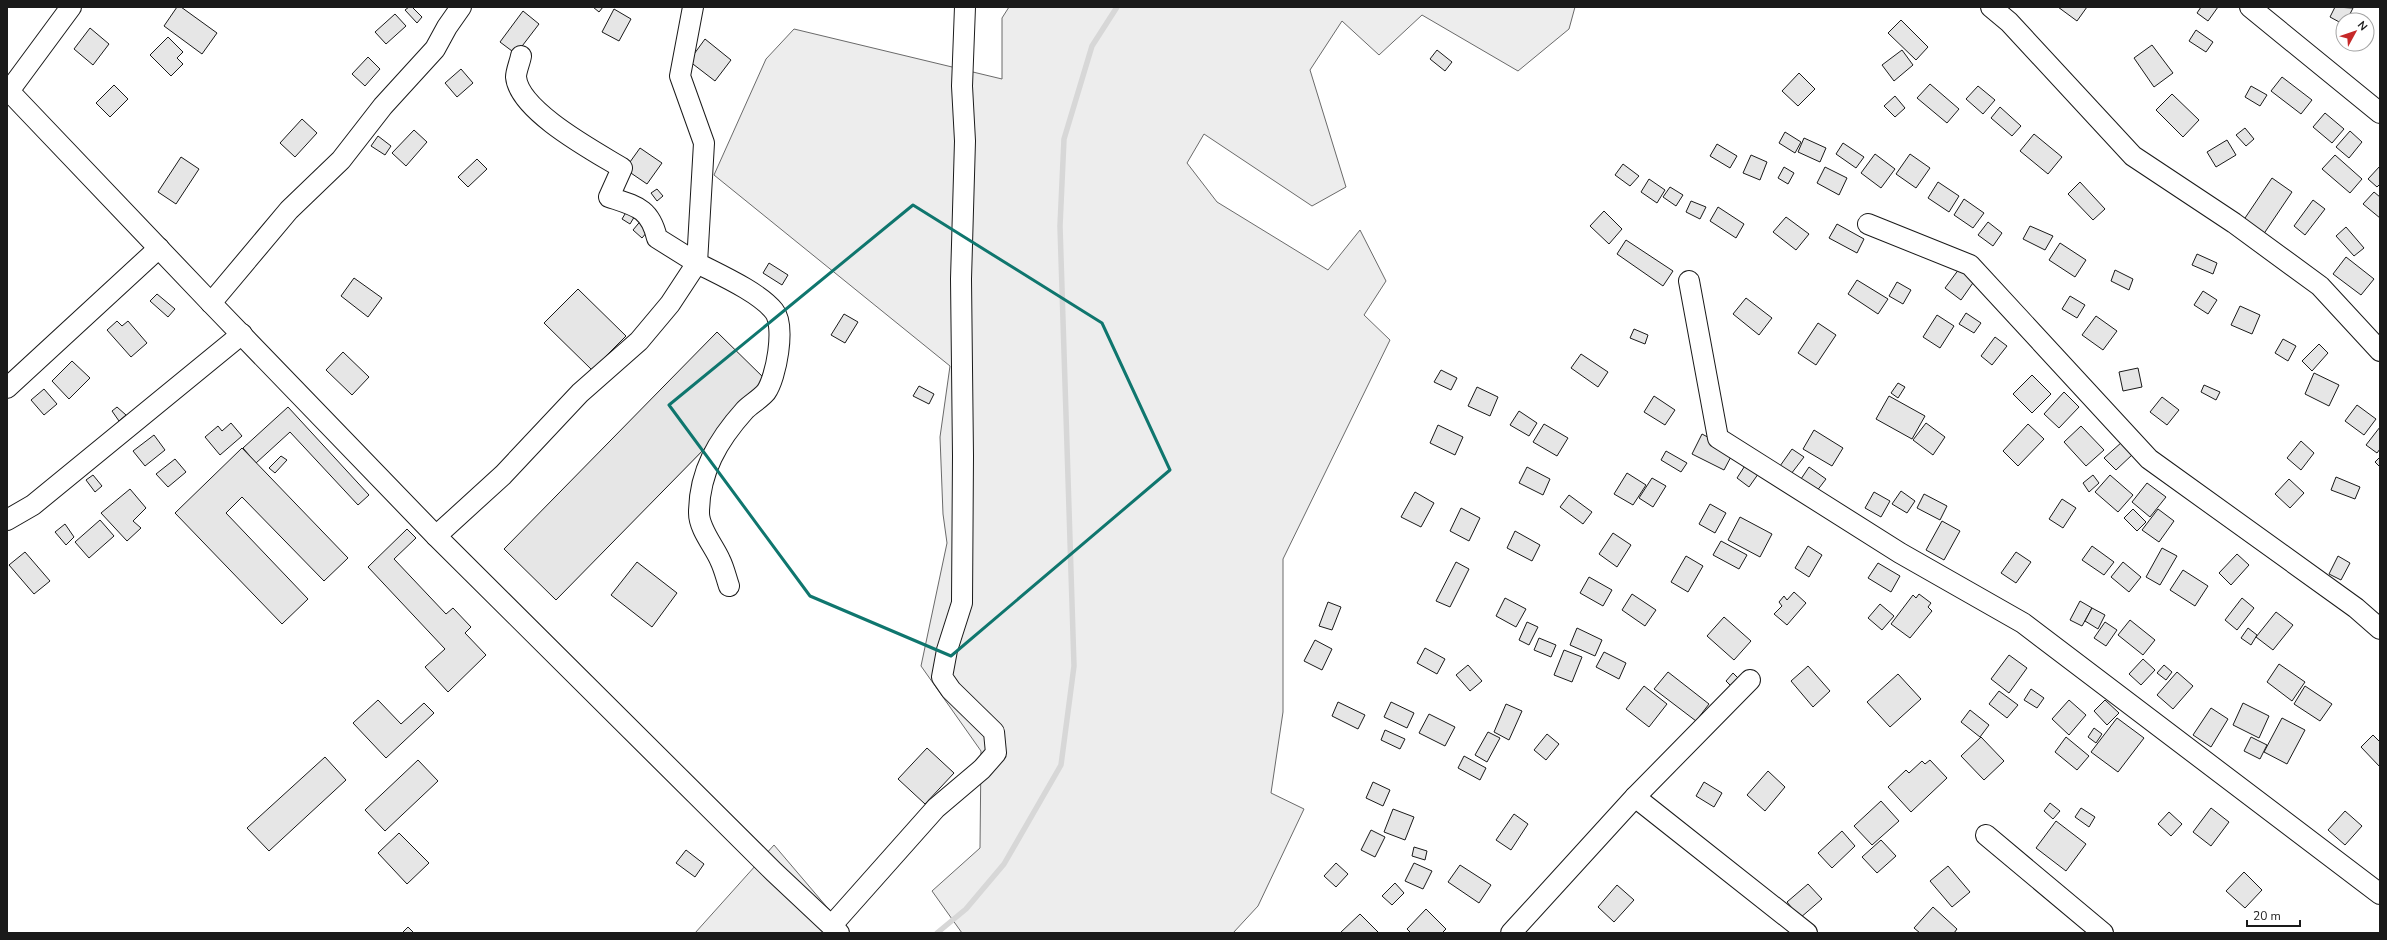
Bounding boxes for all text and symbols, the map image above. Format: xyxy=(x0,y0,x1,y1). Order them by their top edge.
north arrow xyxy=(2335,12,2375,52)
text: N xyxy=(2354,18,2371,34)
scale bar xyxy=(2247,902,2300,928)
text: 20 m xyxy=(2253,908,2281,924)

